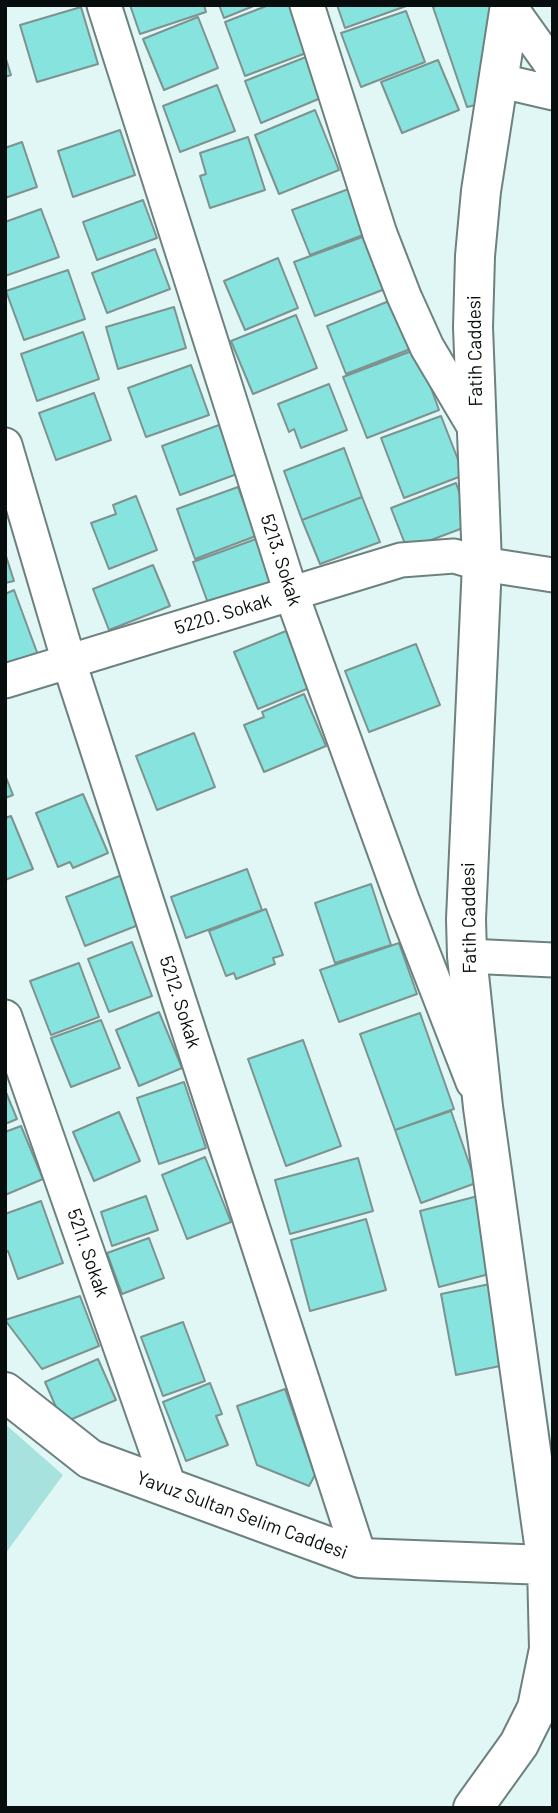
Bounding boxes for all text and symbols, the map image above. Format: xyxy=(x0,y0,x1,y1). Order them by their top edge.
street label: Fatih Caddesi xyxy=(463,295,487,407)
street label: 5213. Sokak xyxy=(255,511,307,609)
street label: 5220. Sokak xyxy=(172,588,274,640)
street label: Fatih Caddesi xyxy=(457,862,481,974)
street label: 5212. Sokak xyxy=(154,953,206,1051)
street label: 5211. Sokak xyxy=(62,1206,114,1300)
street label: Yavuz Sultan Selim Caddesi xyxy=(133,1466,351,1564)

